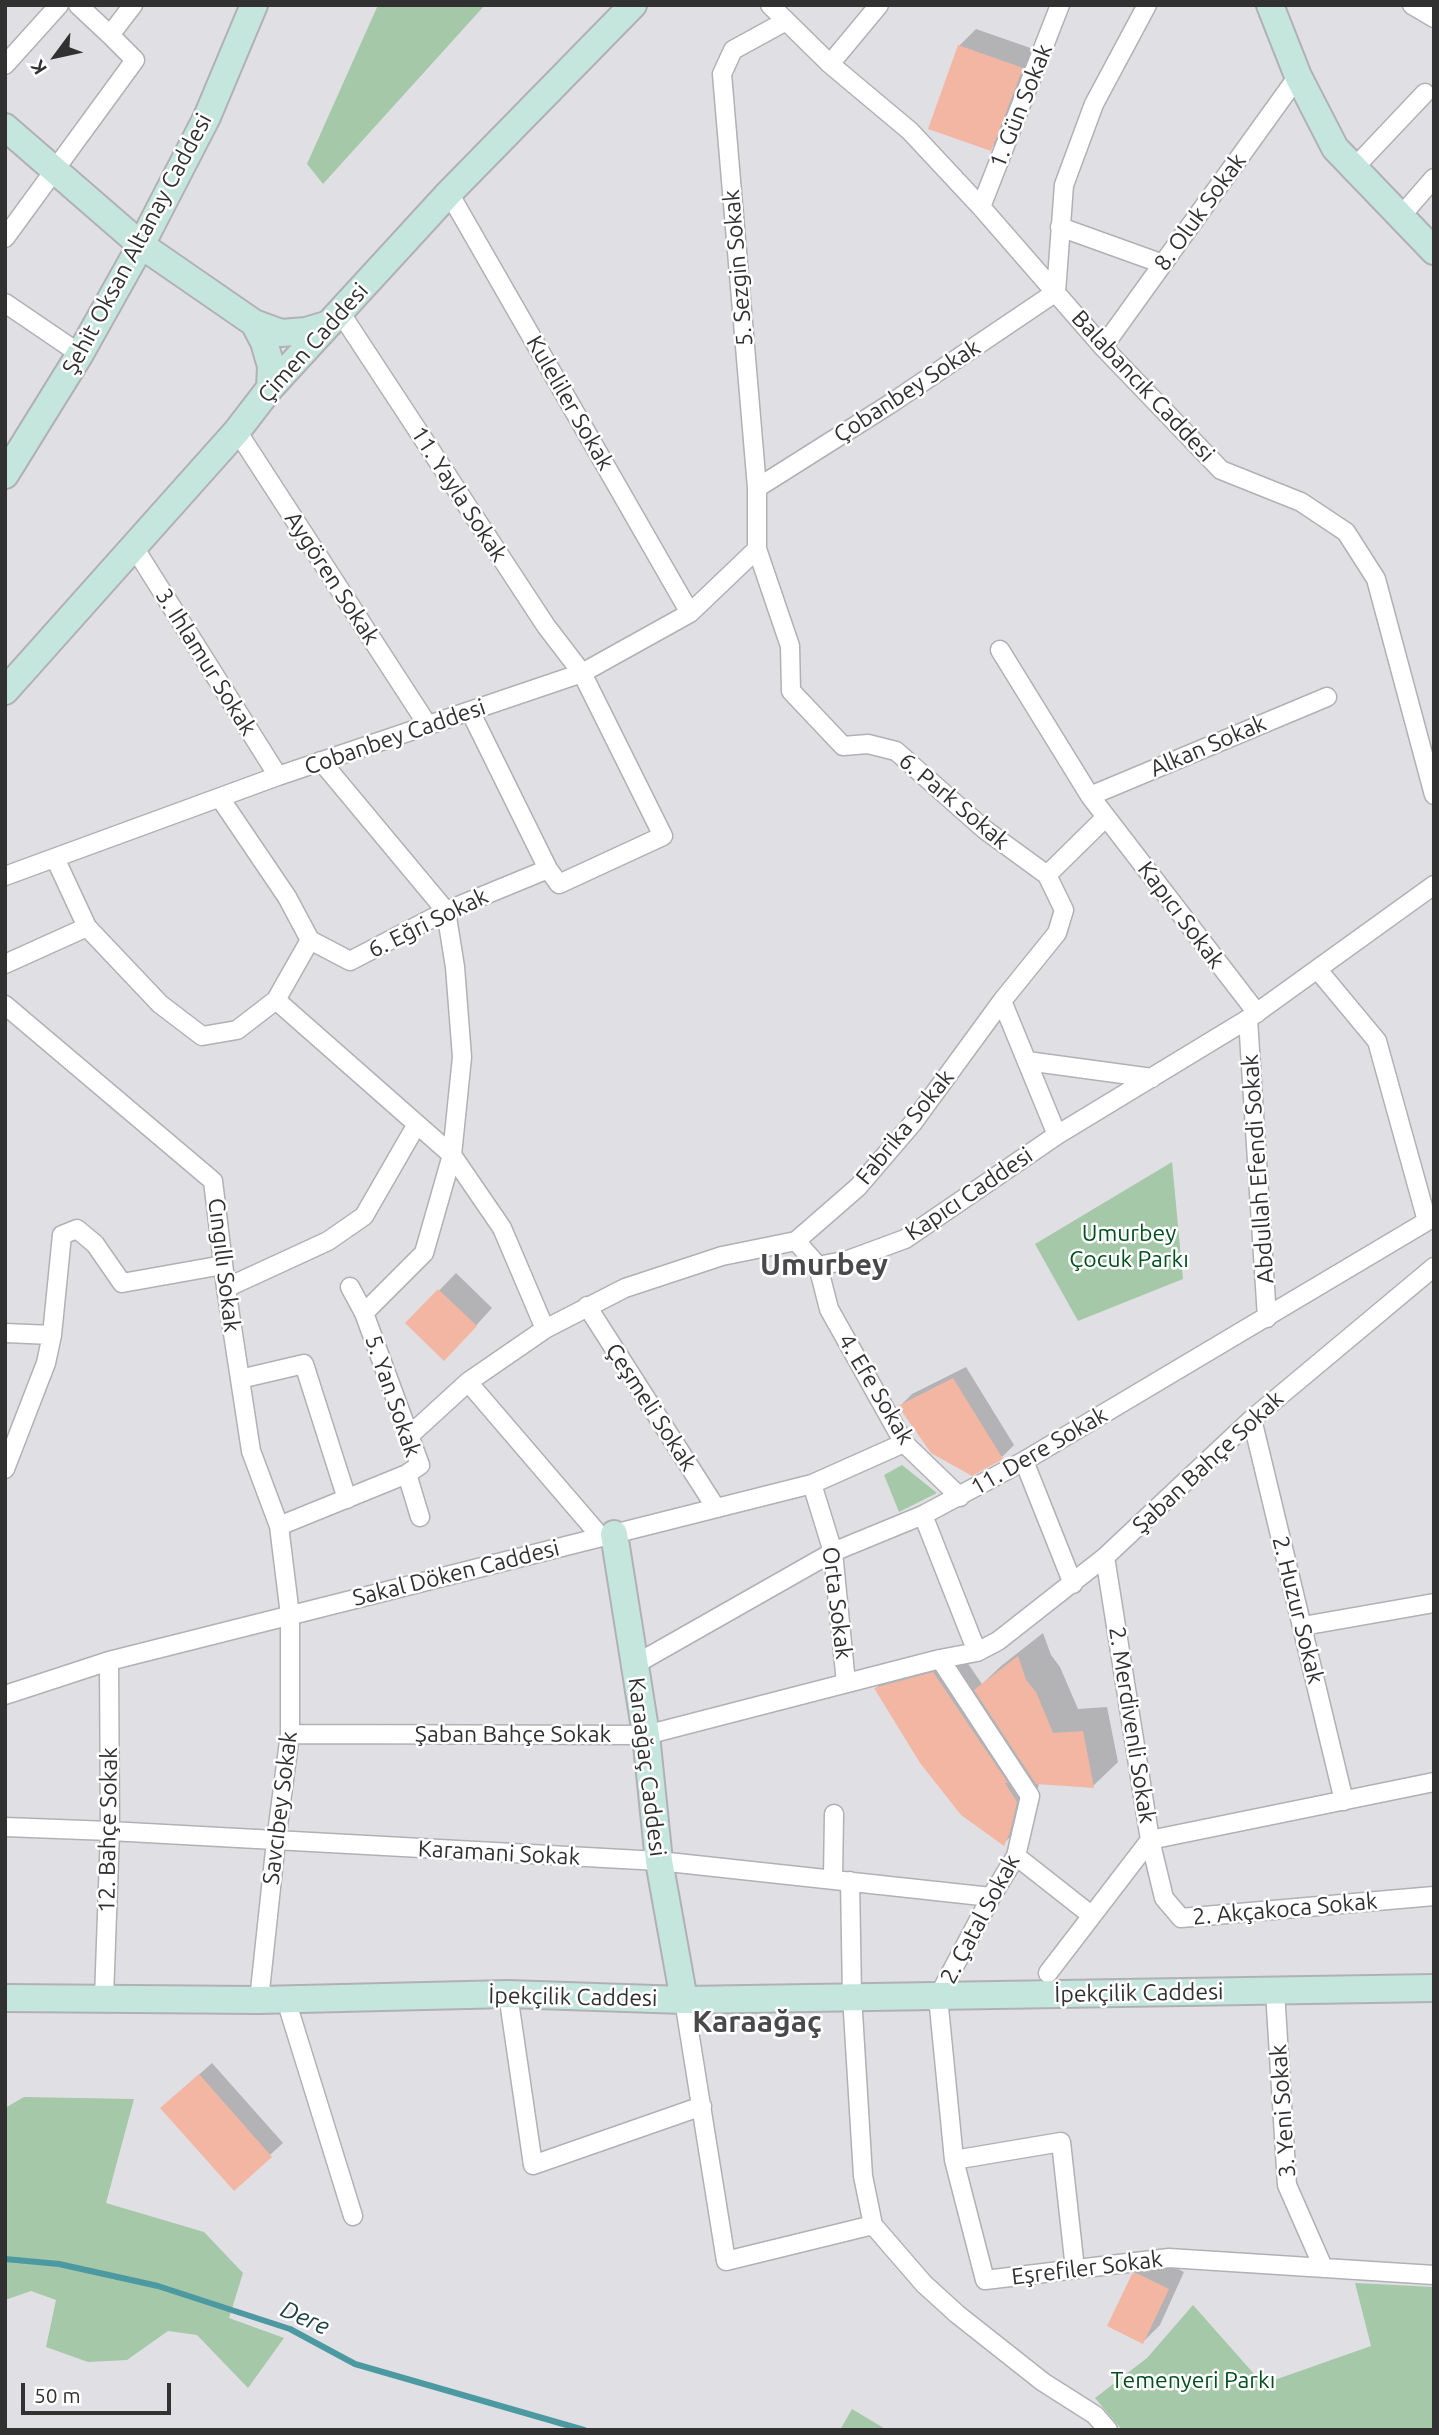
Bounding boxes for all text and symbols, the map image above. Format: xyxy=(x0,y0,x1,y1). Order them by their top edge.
north arrow xyxy=(21,21,91,91)
street label: 1. Gün Sokak xyxy=(984,40,1058,172)
text: K xyxy=(26,56,51,79)
street label: Şehit Oksan Altanay Caddesi xyxy=(56,109,218,379)
street label: 8. Oluk Sokak xyxy=(1148,148,1252,276)
street label: 5. Sezgin Sokak xyxy=(717,189,759,347)
street label: Çimen Caddesi xyxy=(252,277,374,409)
street label: Balabancık Caddesi xyxy=(1066,305,1220,467)
street label: Kuleliler Sokak xyxy=(520,331,620,475)
street label: Çobanbey Sokak xyxy=(829,333,985,449)
street label: 11. Yayla Sokak xyxy=(405,421,513,567)
street label: Aygören Sokak xyxy=(279,506,385,650)
street label: 3. Ihlamur Sokak xyxy=(150,583,262,741)
street label: Cobanbey Caddesi xyxy=(301,693,489,781)
street label: Alkan Sokak xyxy=(1146,709,1270,783)
street label: 6. Park Sokak xyxy=(893,747,1015,855)
street label: Kapıcı Sokak xyxy=(1132,856,1230,974)
street label: 6. Eğri Sokak xyxy=(364,882,492,964)
street label: Abdullah Efendi Sokak xyxy=(1236,1054,1280,1284)
street label: Fabrika Sokak xyxy=(850,1064,960,1190)
street label: Kapıcı Caddesi xyxy=(900,1141,1038,1247)
street label: Cıngıllı Sokak xyxy=(202,1196,246,1334)
park label: Umurbey Çocuk Parkı xyxy=(1069,1219,1189,1273)
district label: Umurbey xyxy=(760,1247,888,1283)
street label: 4. Efe Sokak xyxy=(832,1329,920,1449)
street label: 5. Yan Sokak xyxy=(359,1331,427,1461)
street label: Çeşmeli Sokak xyxy=(599,1338,703,1476)
street label: Şaban Bahçe Sokak xyxy=(1127,1385,1289,1539)
street label: 11. Dere Sokak xyxy=(966,1401,1112,1501)
street label: 2. Huzur Sokak xyxy=(1266,1533,1330,1687)
street label: Sakal Döken Caddesi xyxy=(350,1534,562,1612)
street label: Orta Sokak xyxy=(816,1545,858,1661)
street label: 2. Merdivenli Sokak xyxy=(1103,1625,1161,1825)
street label: Karaağaç Caddesi xyxy=(622,1676,672,1858)
street label: Şaban Bahçe Sokak xyxy=(415,1720,611,1748)
street label: Savcıbey Sokak xyxy=(257,1730,303,1886)
street label: 12. Bahçe Sokak xyxy=(93,1747,123,1913)
street label: Karamani Sokak xyxy=(417,1835,581,1871)
street label: 2. Çatal Sokak xyxy=(934,1850,1026,1988)
street label: 2. Akçakoca Sokak xyxy=(1191,1887,1379,1931)
street label: İpekçilik Caddesi xyxy=(1054,1978,1224,2008)
street label: İpekçilik Caddesi xyxy=(488,1982,658,2012)
district label: Karaağaç xyxy=(692,2004,822,2040)
street label: 3. Yeni Sokak xyxy=(1265,2043,1301,2179)
street label: Eşrefiler Sokak xyxy=(1010,2245,1164,2291)
water label: Dere xyxy=(276,2295,334,2341)
park label: Temenyeri Parkı xyxy=(1111,2366,1275,2394)
scale bar xyxy=(24,2368,175,2412)
text: 50 m xyxy=(34,2383,81,2407)

